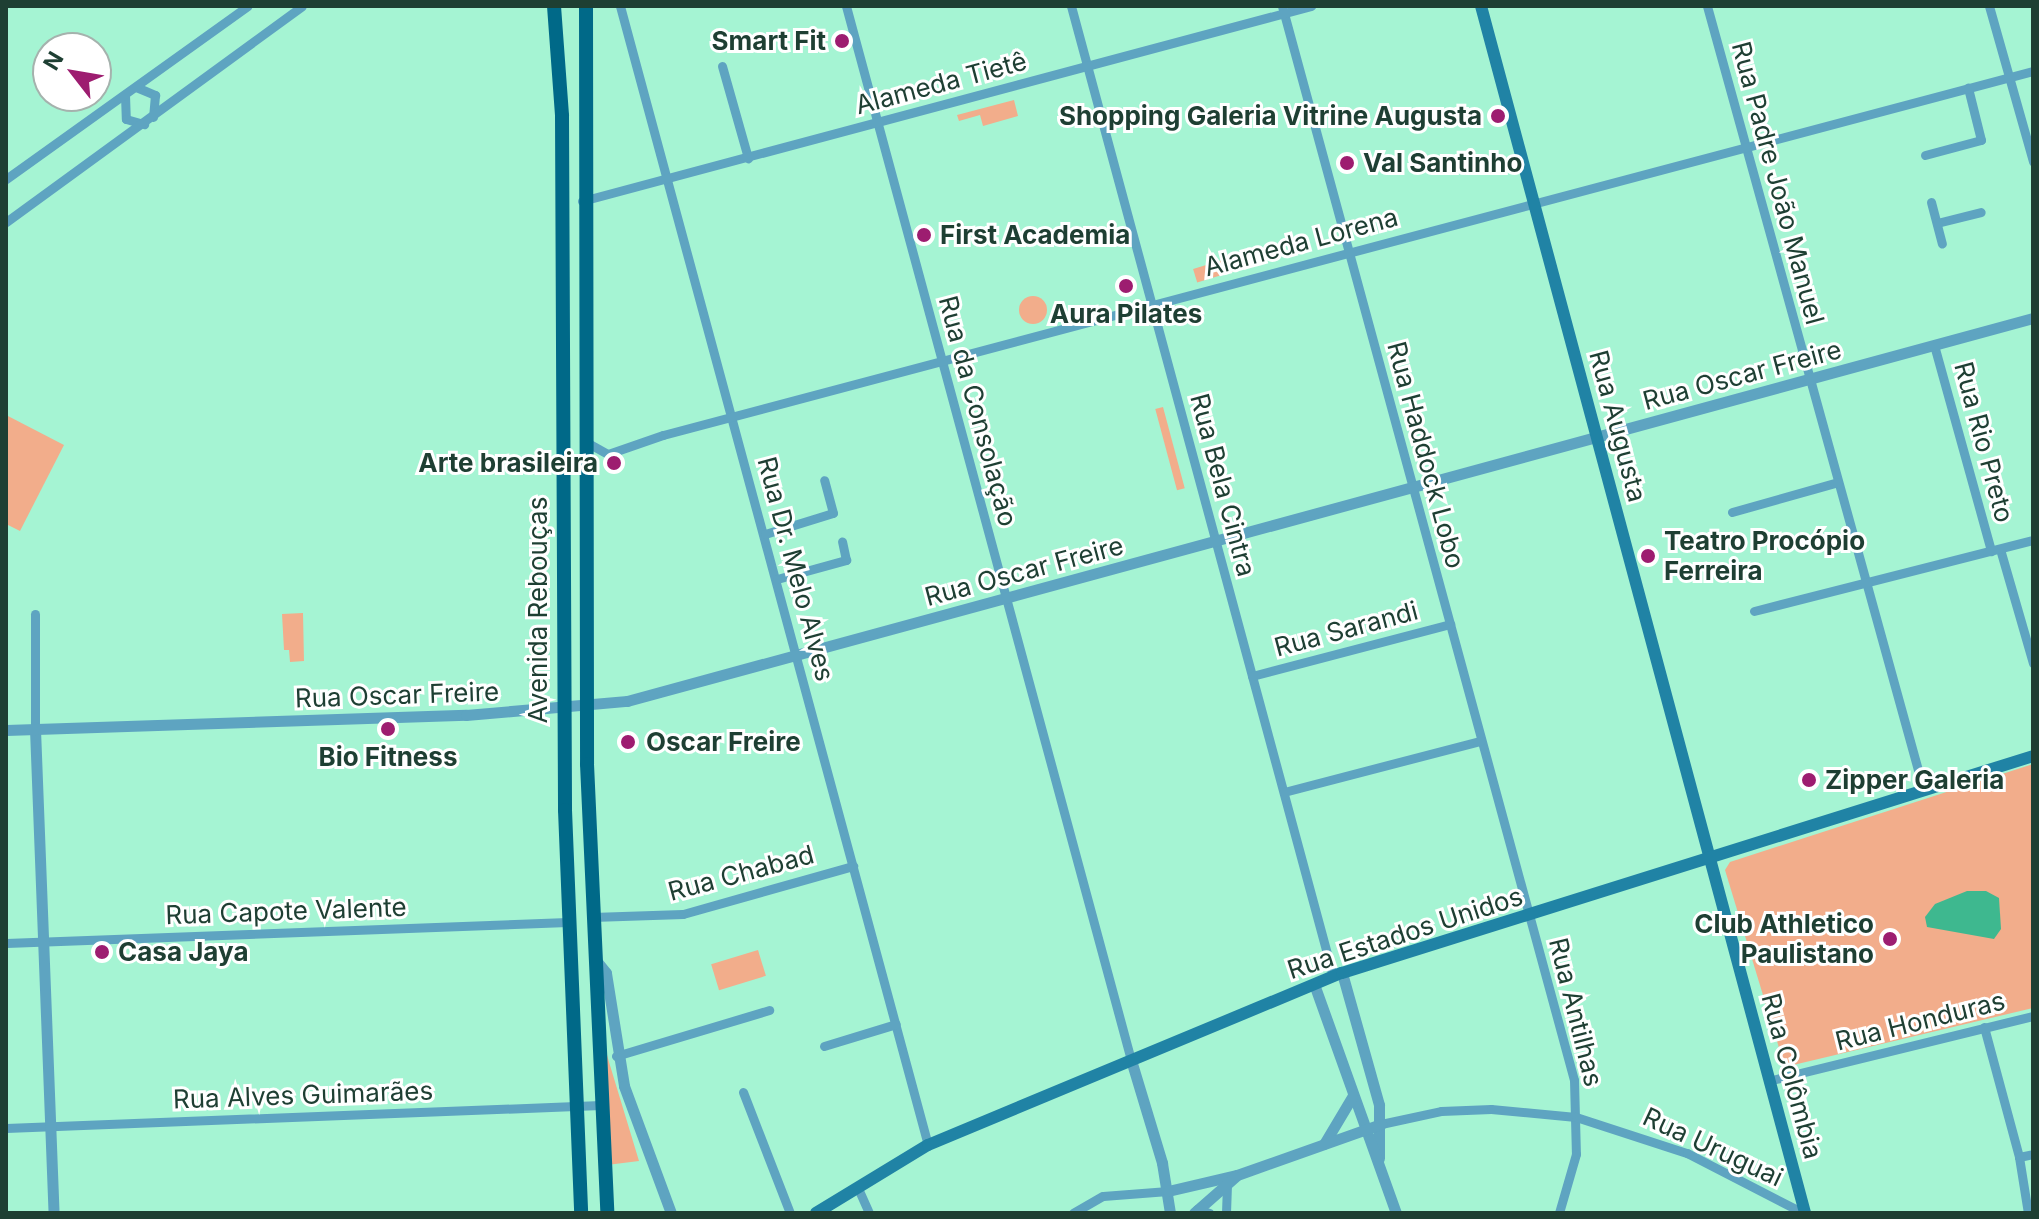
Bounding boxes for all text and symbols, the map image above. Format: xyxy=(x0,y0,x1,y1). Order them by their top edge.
place label: Smart Fit xyxy=(712,25,826,57)
north arrow xyxy=(32,32,112,112)
marker: Smart Fit xyxy=(833,32,851,50)
street label: Rua Padre João Manuel xyxy=(1725,38,1831,328)
street label: Alameda Tietê xyxy=(852,45,1030,121)
text: N xyxy=(38,47,69,75)
place label: Shopping Galeria Vitrine Augusta xyxy=(1059,100,1482,132)
marker: Shopping Galeria Vitrine Augusta xyxy=(1489,107,1507,125)
place label: Val Santinho xyxy=(1363,147,1522,179)
marker: Val Santinho xyxy=(1338,154,1356,172)
street label: Alameda Lorena xyxy=(1201,201,1401,283)
place label: First Academia xyxy=(940,219,1130,251)
marker: First Academia xyxy=(915,226,933,244)
marker: Aura Pilates xyxy=(1117,277,1135,295)
street label: Rua da Consolação xyxy=(932,292,1024,530)
place label: Aura Pilates xyxy=(1050,298,1202,330)
street label: Rua Oscar Freire xyxy=(1639,333,1845,417)
street label: Rua Haddock Lobo xyxy=(1381,338,1471,572)
street label: Rua Augusta xyxy=(1583,347,1653,505)
street label: Rua Rio Preto xyxy=(1948,358,2020,526)
street label: Rua Bela Cintra xyxy=(1184,390,1262,580)
place label: Arte brasileira xyxy=(418,447,598,479)
street label: Rua Dr. Melo Alves xyxy=(751,453,841,685)
marker: Arte brasileira xyxy=(605,454,623,472)
street label: Avenida Rebouças xyxy=(522,497,554,723)
place label: Teatro Procópio Ferreira xyxy=(1664,525,1865,586)
street label: Rua Oscar Freire xyxy=(921,529,1127,613)
marker: Teatro Procópio Ferreira xyxy=(1639,547,1657,565)
street label: Rua Sarandi xyxy=(1271,595,1421,663)
street label: Rua Oscar Freire xyxy=(294,676,500,714)
marker: Bio Fitness xyxy=(379,720,397,738)
place label: Oscar Freire xyxy=(646,726,801,758)
marker: Oscar Freire xyxy=(617,731,639,753)
place label: Bio Fitness xyxy=(319,741,457,773)
place label: Zipper Galeria xyxy=(1825,764,2004,796)
marker: Zipper Galeria xyxy=(1800,771,1818,789)
street label: Rua Chabad xyxy=(665,839,817,907)
street label: Rua Estados Unidos xyxy=(1283,880,1527,986)
street label: Rua Capote Valente xyxy=(165,891,407,931)
place label: Club Athletico Paulistano xyxy=(1694,908,1874,970)
marker: Club Athletico Paulistano xyxy=(1881,930,1899,948)
street label: Rua Antilhas xyxy=(1542,934,1610,1090)
place label: Casa Jaya xyxy=(118,936,248,968)
marker: Casa Jaya xyxy=(93,943,111,961)
street label: Rua Honduras xyxy=(1832,985,2008,1057)
street label: Rua Colômbia xyxy=(1755,990,1829,1162)
street label: Rua Alves Guimarães xyxy=(172,1075,434,1115)
street label: Rua Uruguai xyxy=(1638,1101,1788,1193)

